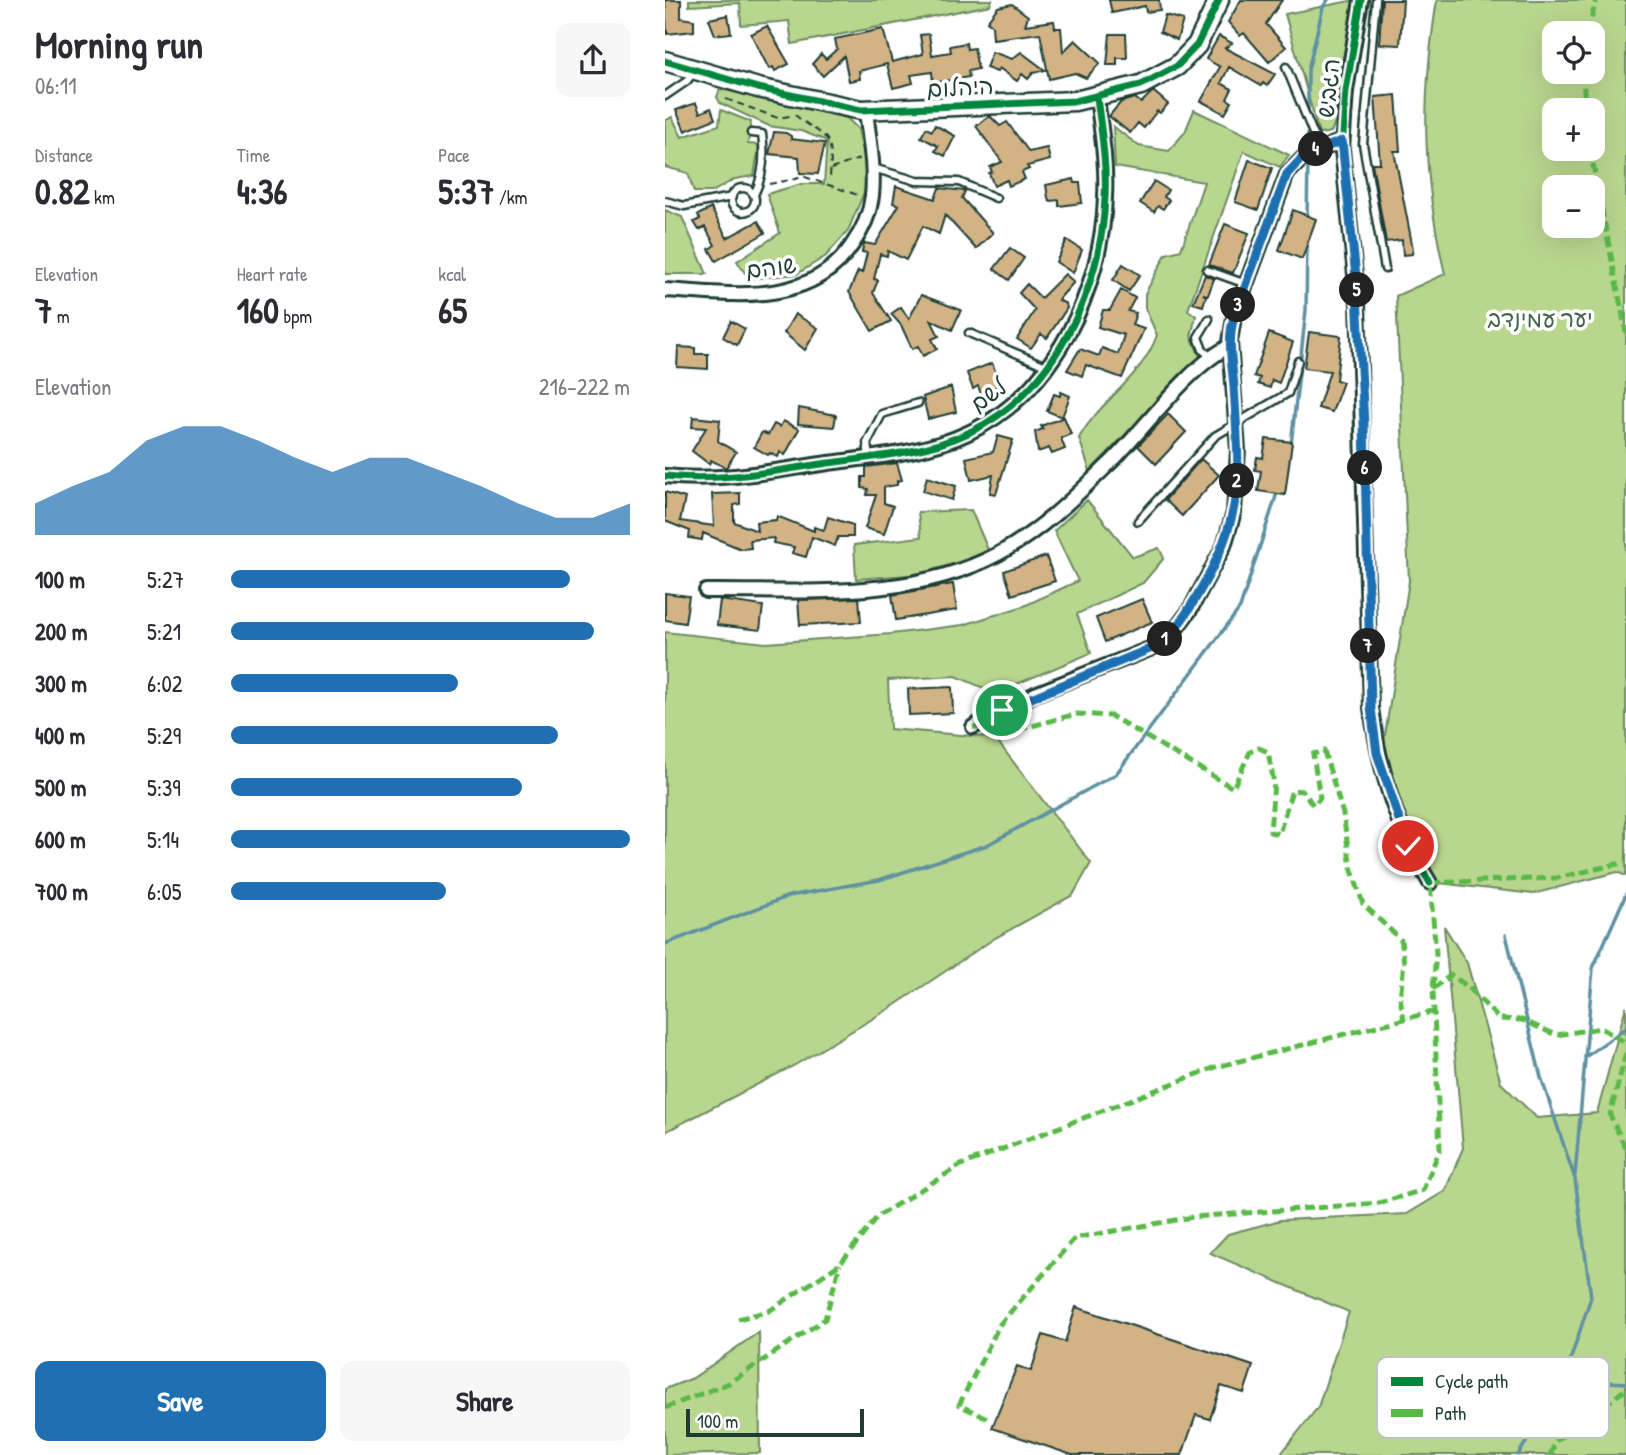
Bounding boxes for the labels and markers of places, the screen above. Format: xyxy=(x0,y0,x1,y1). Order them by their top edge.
pin: 4 xyxy=(1299,132,1333,166)
pin: 5 xyxy=(1339,272,1375,308)
pin: 3 xyxy=(1221,288,1255,322)
pin: 6 xyxy=(1347,450,1383,486)
pin: 2 xyxy=(1219,463,1255,498)
pin: 1 xyxy=(1147,622,1183,656)
pin: 7 xyxy=(1351,628,1385,664)
pin xyxy=(972,680,1032,740)
pin xyxy=(1378,816,1438,876)

